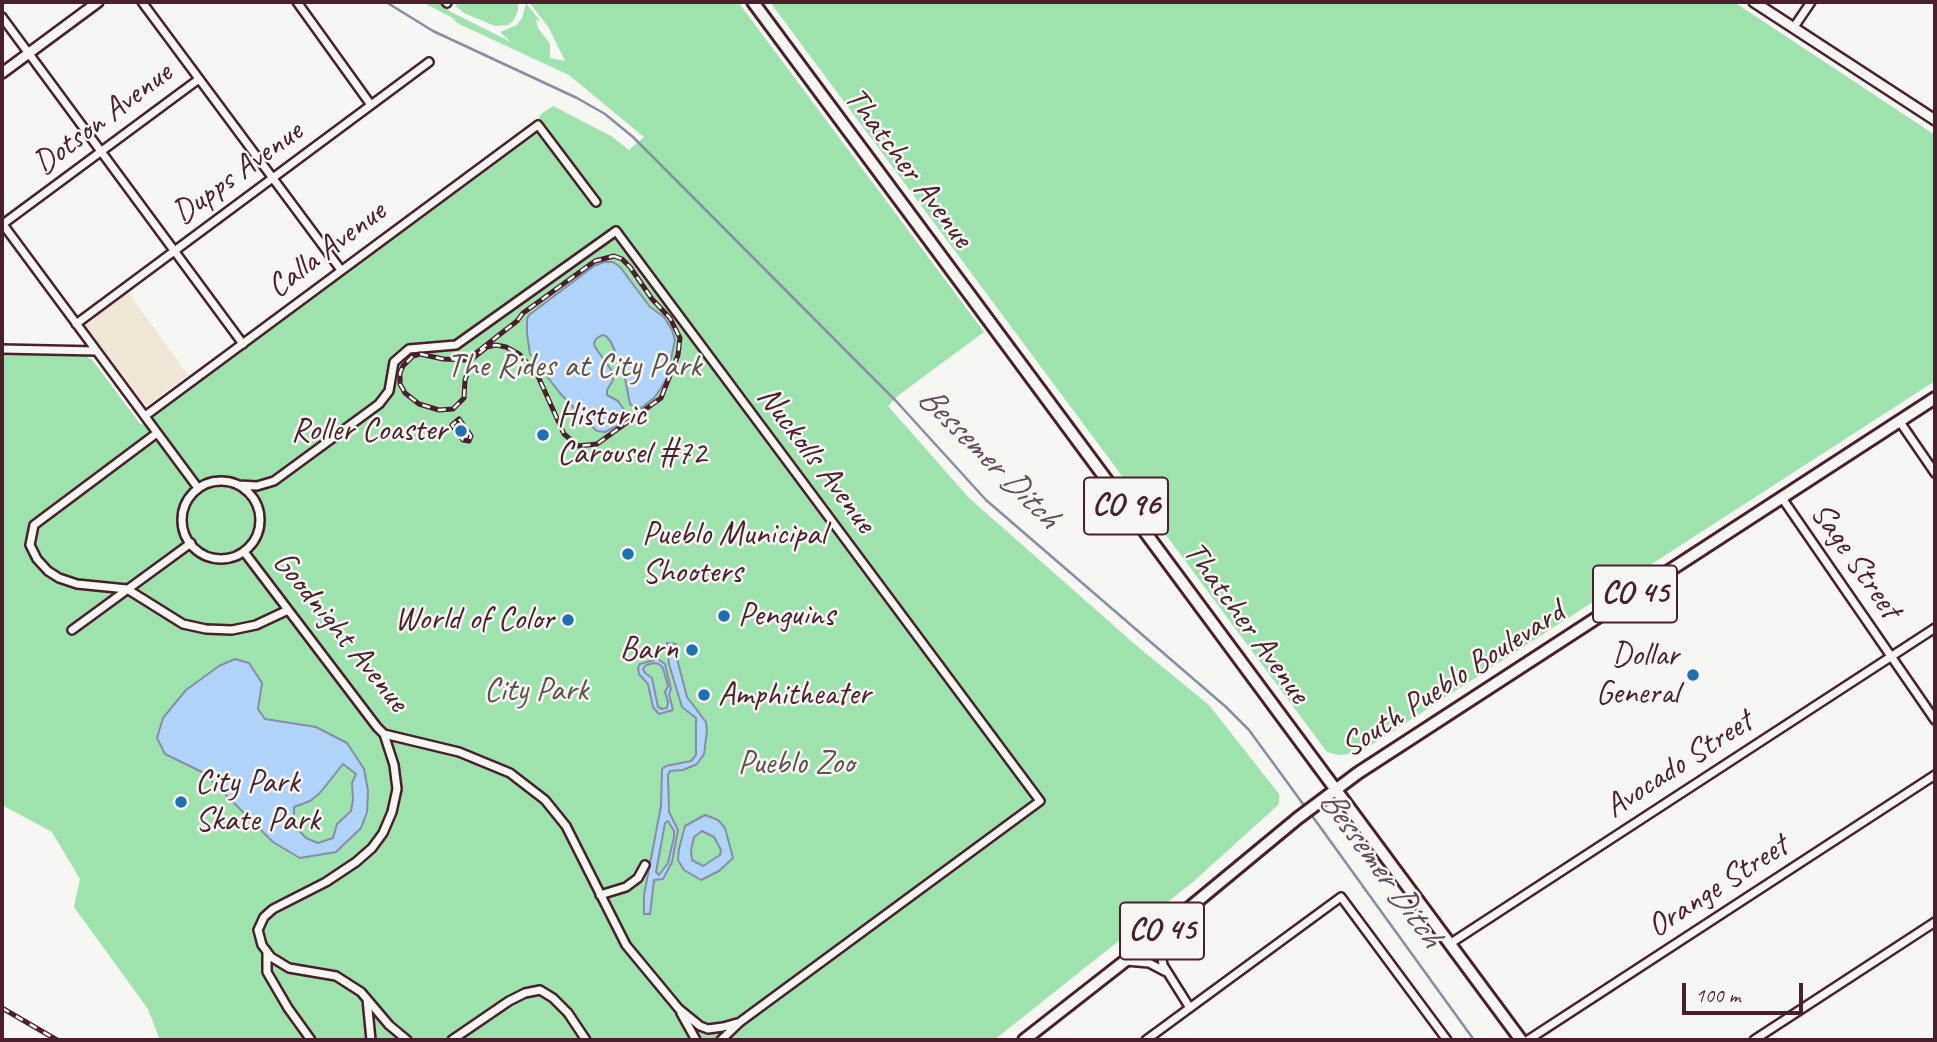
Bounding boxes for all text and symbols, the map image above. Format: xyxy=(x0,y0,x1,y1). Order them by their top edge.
street label: Dotson Avenue xyxy=(26,54,180,184)
street label: Thatcher Avenue xyxy=(835,80,981,256)
street label: Dupps Avenue xyxy=(165,113,311,233)
street label: Calla Avenue xyxy=(260,193,394,307)
park label: The Rides at City Park xyxy=(447,347,701,387)
water label: Bessemer Ditch xyxy=(908,378,1068,538)
street label: Nuckolls Avenue xyxy=(748,379,884,541)
place label: Historic Carousel #72 xyxy=(557,396,706,474)
place label: Roller Coaster xyxy=(291,411,447,451)
marker: Roller Coaster xyxy=(453,423,469,439)
marker: Historic Carousel #72 xyxy=(535,427,551,443)
road number: CO 96 xyxy=(1084,478,1168,534)
street label: Sage Street xyxy=(1801,495,1909,627)
place label: Pueblo Municipal Shooters xyxy=(642,515,826,593)
street label: Thatcher Avenue xyxy=(1174,534,1318,712)
street label: Goodnight Avenue xyxy=(263,544,417,720)
marker: Pueblo Municipal Shooters xyxy=(620,546,636,562)
road number: CO 45 xyxy=(1593,566,1677,622)
street label: South Pueblo Boulevard xyxy=(1334,593,1572,767)
place label: Penguins xyxy=(738,596,834,636)
place label: World of Color xyxy=(395,600,554,640)
marker: Penguins xyxy=(716,608,732,624)
marker: World of Color xyxy=(560,612,576,628)
place label: Barn xyxy=(620,630,678,670)
place label: Dollar General xyxy=(1596,636,1679,714)
marker: Barn xyxy=(684,642,700,658)
marker: Dollar General xyxy=(1685,667,1701,683)
park label: City Park xyxy=(484,671,588,711)
place label: Amphitheater xyxy=(718,675,870,715)
marker: Amphitheater xyxy=(696,687,712,703)
street label: Avocado Street xyxy=(1598,703,1760,827)
park label: Pueblo Zoo xyxy=(738,744,854,784)
place label: City Park Skate Park xyxy=(195,763,320,841)
water label: Bessemer Ditch xyxy=(1309,782,1451,956)
marker: City Park Skate Park xyxy=(173,794,189,810)
street label: Orange Street xyxy=(1640,827,1796,947)
road number: CO 45 xyxy=(1120,902,1204,960)
scale bar xyxy=(1685,968,1806,1012)
text: 100 m xyxy=(1695,982,1740,1008)

